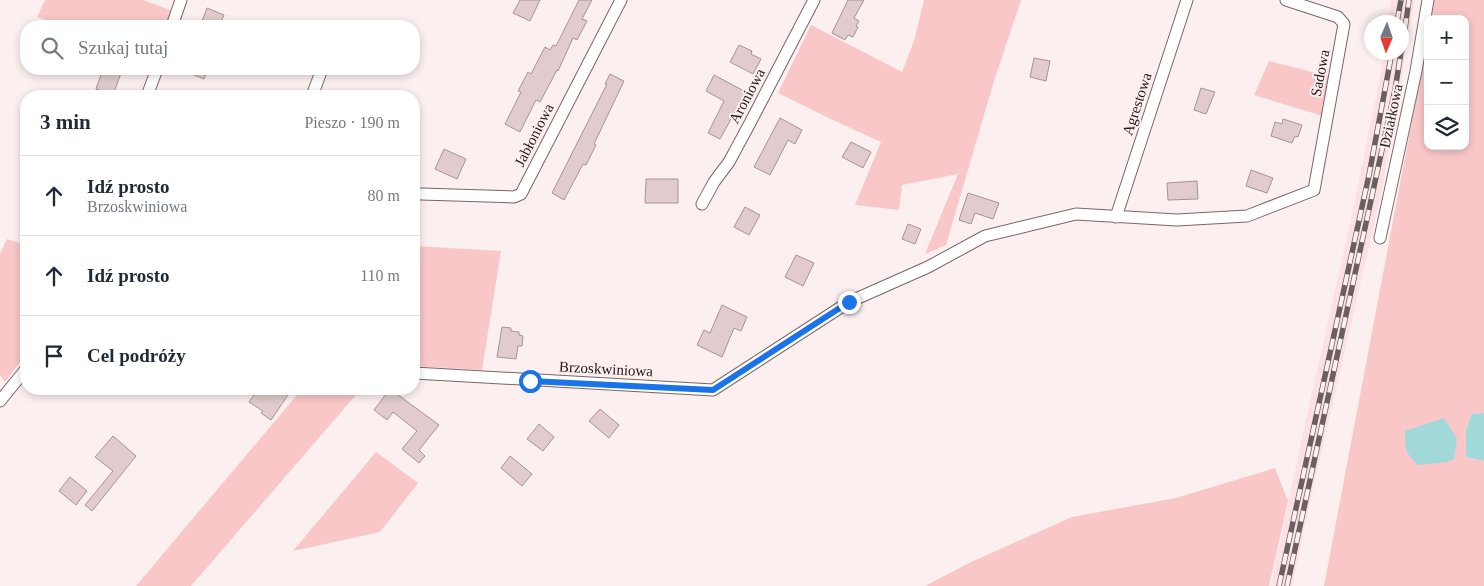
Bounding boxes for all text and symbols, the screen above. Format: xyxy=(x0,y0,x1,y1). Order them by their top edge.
north arrow xyxy=(1364,15,1409,60)
map controls xyxy=(1424,15,1469,150)
button: + xyxy=(1424,15,1469,60)
search box xyxy=(20,20,420,75)
icon: search xyxy=(38,34,66,62)
text: Szukaj tutaj xyxy=(78,37,168,58)
street label: Sadowa xyxy=(1308,48,1332,98)
button: − xyxy=(1424,60,1469,105)
street label: Aroniowa xyxy=(726,65,768,126)
street label: Agrestowa xyxy=(1119,70,1155,137)
street label: Działkowa xyxy=(1376,82,1406,149)
street label: Jabłoniowa xyxy=(511,101,557,169)
button: layers xyxy=(1424,105,1469,150)
text: 3 min xyxy=(40,110,91,134)
text: Pieszo · 190 m xyxy=(304,114,400,131)
text: Idź prosto xyxy=(87,176,170,197)
icon: ahead xyxy=(40,182,68,210)
text: 80 m xyxy=(368,187,400,204)
text: Brzoskwiniowa xyxy=(87,198,187,215)
icon: ahead xyxy=(40,262,68,290)
text: Idź prosto xyxy=(87,265,170,286)
text: 110 m xyxy=(360,267,400,284)
route end xyxy=(838,291,861,314)
icon: arrive xyxy=(40,342,68,370)
text: Cel podróży xyxy=(87,345,186,366)
street label: Brzoskwiniowa xyxy=(559,359,654,379)
route start xyxy=(519,370,542,393)

